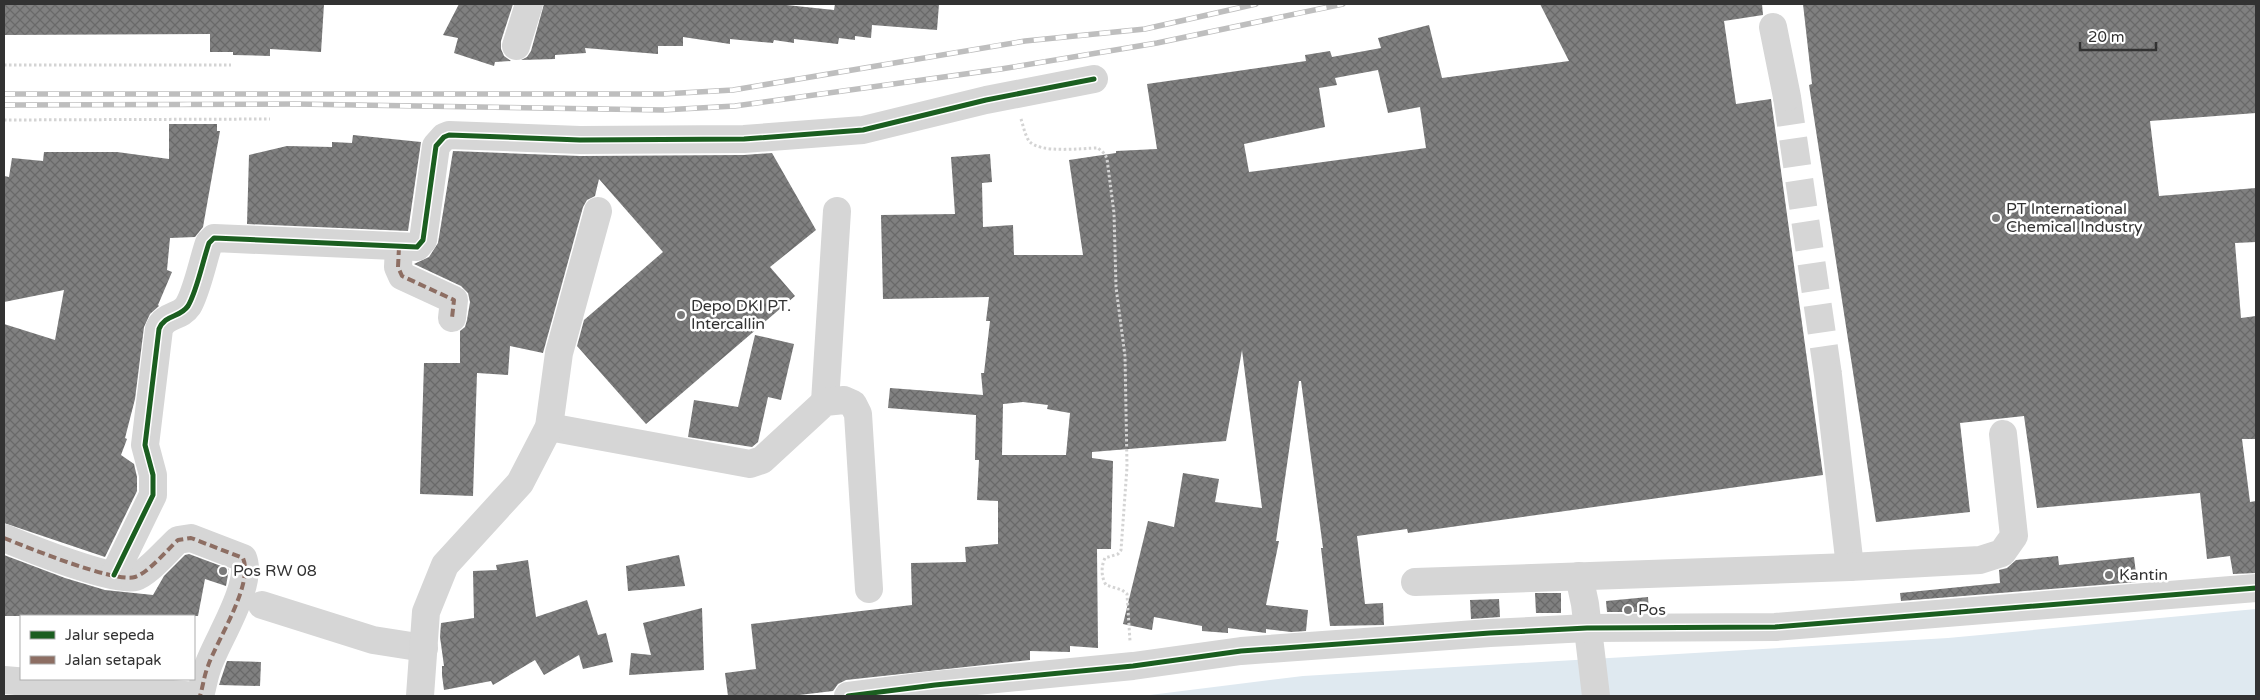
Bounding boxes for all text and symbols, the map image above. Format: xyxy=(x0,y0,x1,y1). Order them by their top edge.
scale bar xyxy=(2080,20,2156,52)
text: 20 m xyxy=(2088,28,2125,46)
place label: PT International Chemical Industry xyxy=(2006,199,2143,237)
marker: PT International Chemical Industry xyxy=(1990,212,2002,224)
place label: Depo DKI PT. Intercallin xyxy=(691,296,791,334)
marker: Depo DKI PT. Intercallin xyxy=(675,309,687,321)
place label: Pos RW 08 xyxy=(233,561,317,581)
marker: Pos RW 08 xyxy=(217,565,229,577)
place label: Kantin xyxy=(2119,565,2168,585)
marker: Kantin xyxy=(2103,569,2115,581)
place label: Pos xyxy=(1638,600,1666,620)
marker: Pos xyxy=(1622,604,1634,616)
legend xyxy=(20,615,195,680)
text: Jalur sepeda xyxy=(65,626,154,644)
text: Jalan setapak xyxy=(65,651,162,669)

